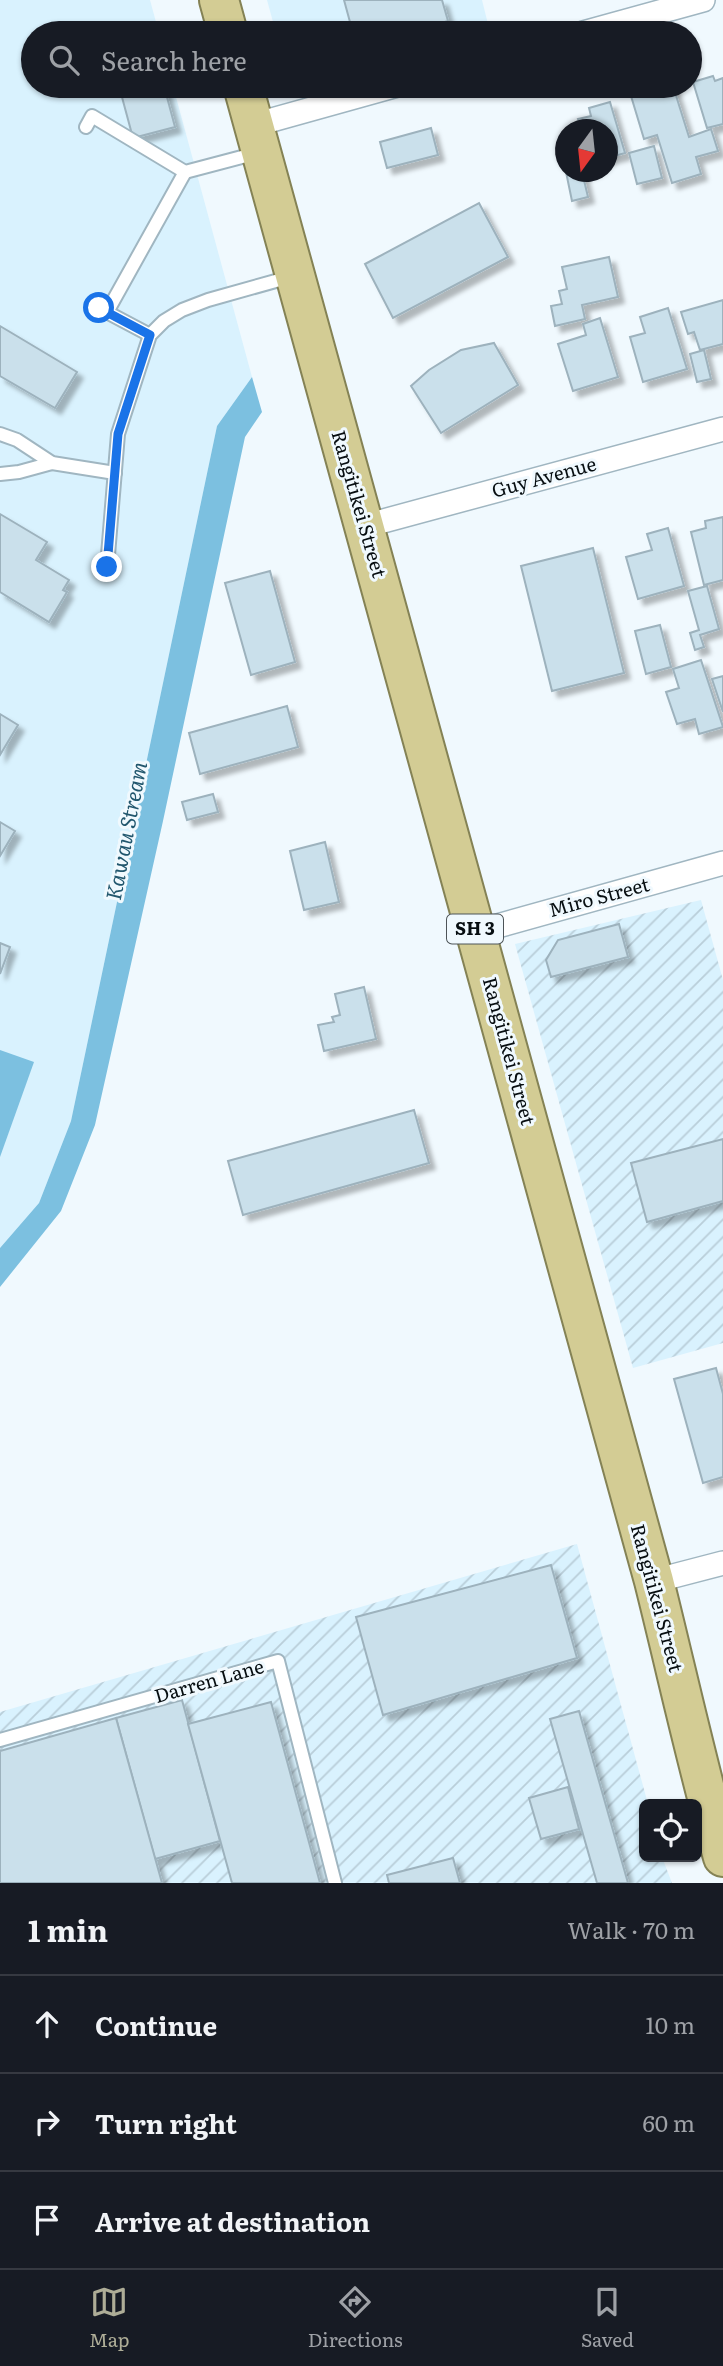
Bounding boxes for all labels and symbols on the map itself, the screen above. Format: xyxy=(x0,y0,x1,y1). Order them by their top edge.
north arrow xyxy=(555,119,618,182)
route start xyxy=(83,292,114,323)
street label: Rangitikei Street xyxy=(326,427,394,581)
street label: Guy Avenue xyxy=(488,449,599,503)
route end xyxy=(91,551,122,582)
water label: Kawau Stream xyxy=(96,758,153,902)
street label: Miro Street xyxy=(545,869,653,923)
road number: SH 3 xyxy=(447,914,503,944)
street label: Rangitikei Street xyxy=(477,974,543,1128)
street label: Rangitikei Street xyxy=(625,1521,691,1675)
street label: Darren Lane xyxy=(151,1651,267,1709)

